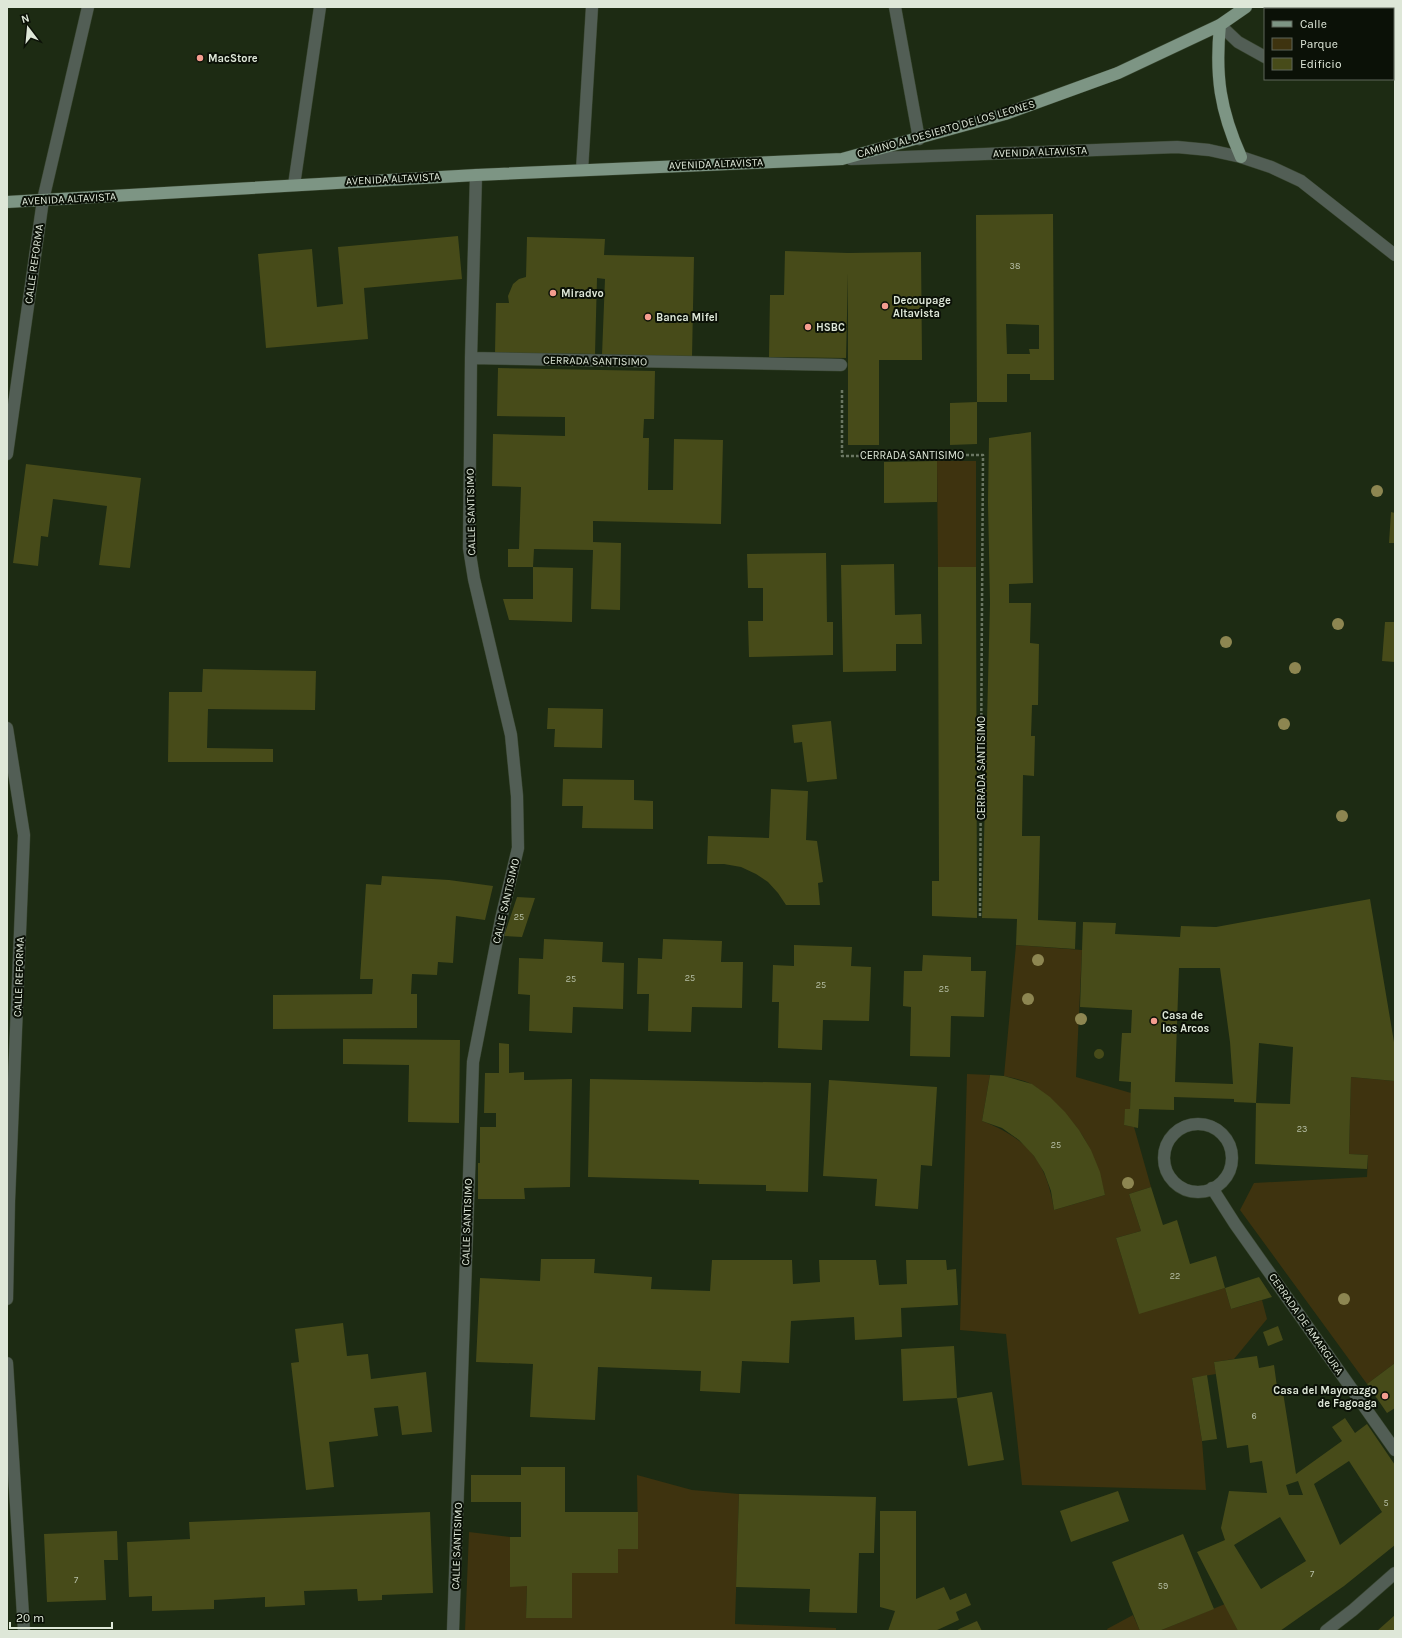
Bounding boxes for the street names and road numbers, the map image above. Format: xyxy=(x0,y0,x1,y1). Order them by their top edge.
street label: CAMINO AL DESIERTO DE LOS LEONES xyxy=(856,97,1036,161)
street label: AVENIDA ALTAVISTA xyxy=(993,144,1088,160)
street label: AVENIDA ALTAVISTA xyxy=(669,156,764,172)
street label: AVENIDA ALTAVISTA xyxy=(345,170,441,188)
street label: AVENIDA ALTAVISTA xyxy=(21,190,117,208)
street label: CALLE REFORMA xyxy=(22,223,46,305)
street label: CERRADA SANTISIMO xyxy=(543,354,647,368)
street label: CERRADA SANTISIMO xyxy=(860,449,964,462)
street label: CALLE SANTISIMO xyxy=(464,468,478,556)
street label: CERRADA SANTISIMO xyxy=(975,716,988,820)
street label: CALLE SANTISIMO xyxy=(490,857,522,945)
street label: CALLE REFORMA xyxy=(11,936,27,1017)
street label: CALLE SANTISIMO xyxy=(459,1178,475,1266)
street label: CERRADA DE AMARGURA xyxy=(1266,1271,1346,1378)
street label: CALLE SANTISIMO xyxy=(449,1502,465,1590)

